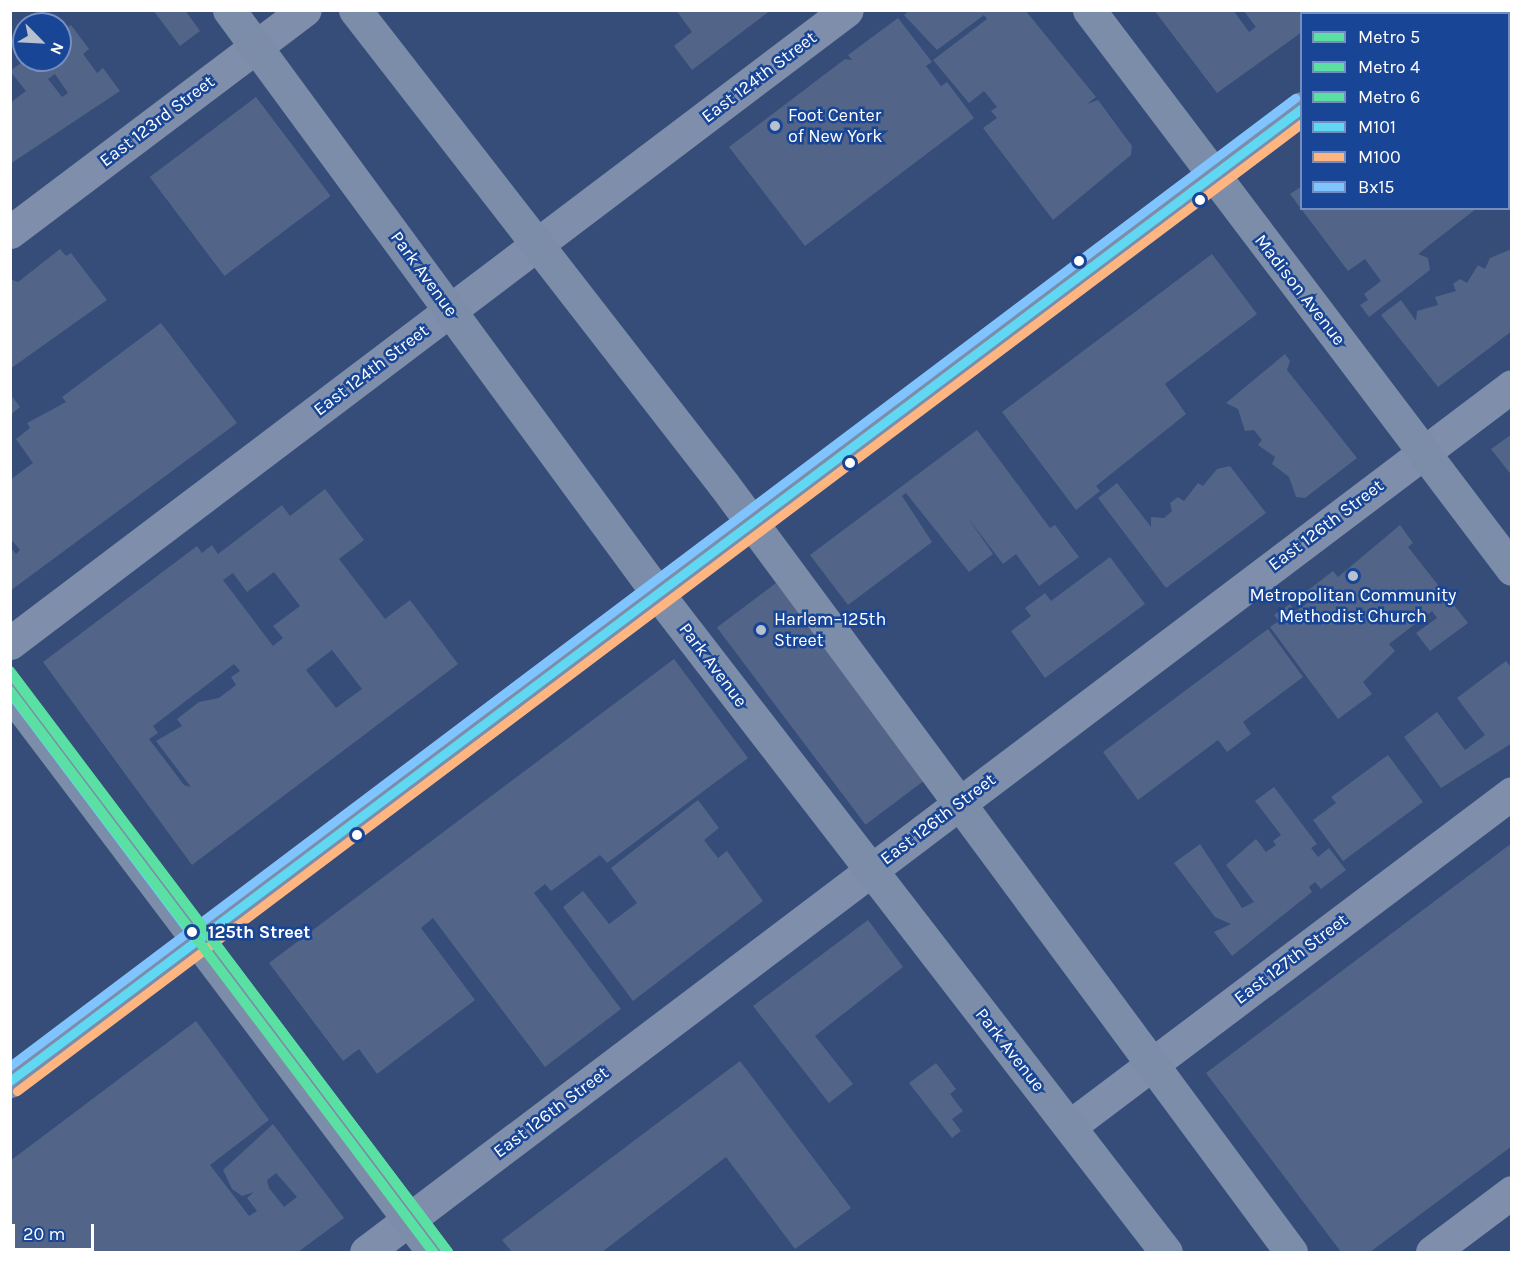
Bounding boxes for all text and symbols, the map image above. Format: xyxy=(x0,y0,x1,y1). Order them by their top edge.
north arrow xyxy=(12,12,72,72)
legend xyxy=(1300,12,1510,210)
text: Metro 5 xyxy=(1358,26,1420,48)
street label: East 124th Street xyxy=(697,27,821,127)
text: N xyxy=(46,40,68,58)
text: Metro 4 xyxy=(1358,56,1420,78)
street label: East 123rd Street xyxy=(95,71,219,171)
text: Metro 6 xyxy=(1358,86,1420,108)
place label: Foot Center of New York xyxy=(788,105,882,148)
text: M101 xyxy=(1358,116,1396,138)
marker: Foot Center of New York xyxy=(766,117,784,135)
text: M100 xyxy=(1358,146,1401,168)
text: Bx15 xyxy=(1358,176,1395,198)
unlabelled marker xyxy=(1194,194,1206,206)
street label: Park Avenue xyxy=(386,227,462,321)
street label: Madison Avenue xyxy=(1250,230,1350,350)
unlabelled marker xyxy=(1073,255,1085,267)
street label: East 124th Street xyxy=(309,320,433,420)
unlabelled marker xyxy=(844,457,856,469)
street label: East 126th Street xyxy=(1264,475,1388,575)
marker: Metropolitan Community Methodist Church xyxy=(1346,569,1360,583)
place label: Metropolitan Community Methodist Church xyxy=(1250,585,1456,628)
place label: Harlem–125th Street xyxy=(774,609,886,652)
street label: Park Avenue xyxy=(674,619,752,711)
marker: Harlem–125th Street xyxy=(752,621,770,639)
street label: East 126th Street xyxy=(876,769,1000,869)
unlabelled marker xyxy=(351,829,363,841)
street label: East 127th Street xyxy=(1230,909,1352,1009)
marker: 125th Street xyxy=(181,921,203,943)
place label: 125th Street xyxy=(208,921,310,943)
street label: Park Avenue xyxy=(971,1004,1049,1096)
street label: East 126th Street xyxy=(489,1062,613,1162)
scale bar xyxy=(15,1212,98,1250)
text: 20 m xyxy=(23,1223,65,1245)

